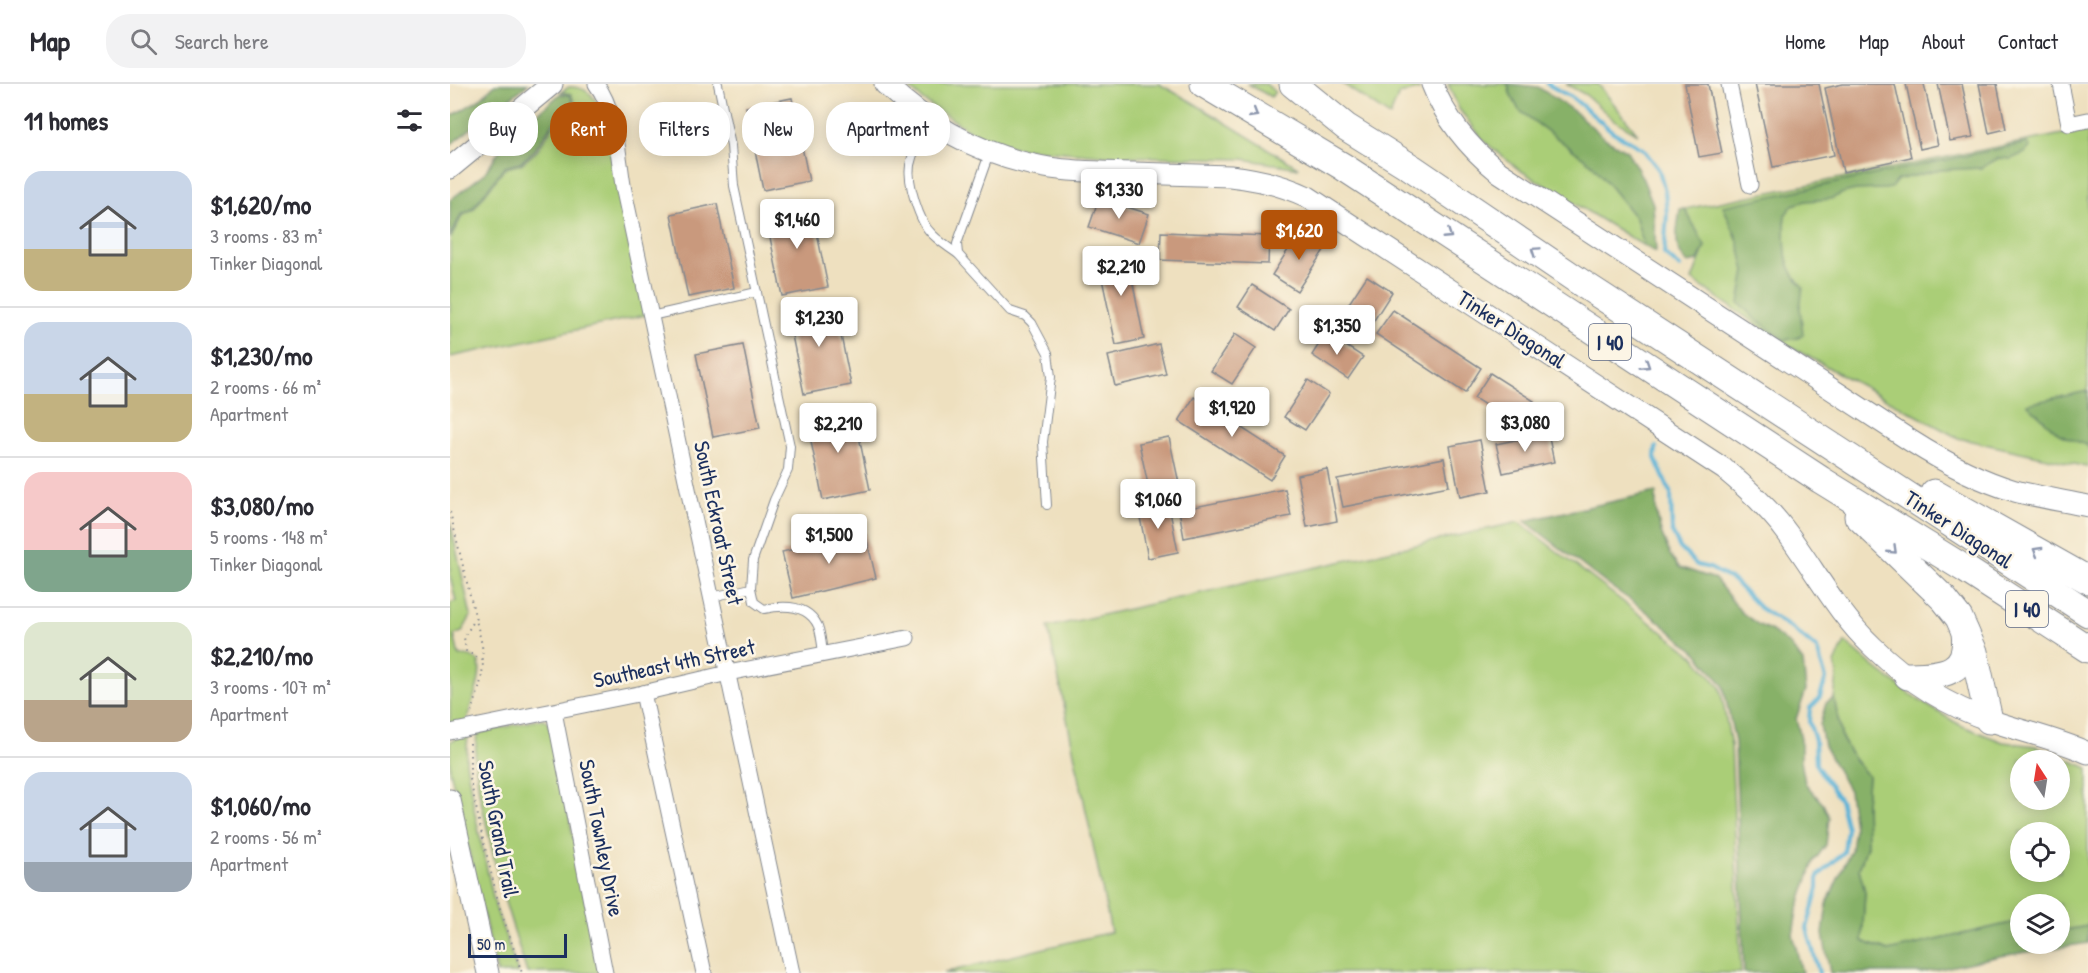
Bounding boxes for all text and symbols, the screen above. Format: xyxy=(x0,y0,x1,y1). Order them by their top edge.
search box xyxy=(106,14,526,68)
text: Map xyxy=(30,22,70,60)
icon: search xyxy=(127,25,160,58)
text: Search here xyxy=(175,26,269,56)
text: Home xyxy=(1785,27,1826,56)
text: Map xyxy=(1859,27,1889,56)
text: About xyxy=(1922,27,1965,56)
text: Contact xyxy=(1998,27,2058,56)
chip: Buy xyxy=(468,102,538,156)
chip: Rent xyxy=(550,102,627,156)
chip: Filters xyxy=(639,102,730,156)
chip: New xyxy=(742,102,814,156)
chip: Apartment xyxy=(826,102,950,156)
text: 11 homes xyxy=(24,103,108,138)
icon: filters xyxy=(393,104,426,137)
one-way arrow xyxy=(1248,106,1258,118)
pin: $1,330 xyxy=(1070,169,1168,220)
text: $1,330 xyxy=(1095,175,1143,202)
text: $1,620/mo xyxy=(210,187,311,222)
icon: home xyxy=(72,195,144,267)
pin: $1,460 xyxy=(748,199,846,250)
text: $1,460 xyxy=(774,205,820,232)
pin: $1,620 xyxy=(1250,210,1348,261)
text: $1,620 xyxy=(1275,216,1323,243)
text: 3 rooms · 83 m² xyxy=(210,222,322,249)
one-way arrow xyxy=(1441,228,1452,239)
pin: $2,210 xyxy=(1072,246,1170,297)
one-way arrow xyxy=(1531,247,1542,258)
text: Tinker Diagonal xyxy=(210,249,322,276)
text: $2,210 xyxy=(1096,252,1146,279)
street label: Tinker Diagonal xyxy=(1452,283,1572,375)
pin: $1,230 xyxy=(770,297,868,348)
text: $1,230 xyxy=(795,303,843,330)
pin: $1,350 xyxy=(1288,305,1386,356)
text: $1,350 xyxy=(1313,311,1361,338)
road number: I 40 xyxy=(1589,324,1631,360)
text: $1,230/mo xyxy=(210,338,313,373)
icon: home xyxy=(72,346,144,418)
one-way arrow xyxy=(1639,358,1650,369)
text: 2 rooms · 66 m² xyxy=(210,373,321,400)
pin: $1,920 xyxy=(1183,387,1281,438)
text: $1,920 xyxy=(1208,393,1256,420)
text: Apartment xyxy=(210,400,288,427)
pin: $3,080 xyxy=(1476,402,1574,453)
pin: $2,210 xyxy=(789,403,887,454)
text: $3,080 xyxy=(1500,408,1550,435)
text: $2,210 xyxy=(813,409,863,436)
street label: South Eckroat Street xyxy=(687,438,751,608)
pin: $1,060 xyxy=(1109,479,1207,530)
street label: Tinker Diagonal xyxy=(1899,483,2019,575)
text: $1,060 xyxy=(1134,485,1182,512)
text: $3,080/mo xyxy=(210,488,314,523)
icon: home xyxy=(72,496,144,568)
pin: $1,500 xyxy=(780,514,878,565)
text: $1,500 xyxy=(805,520,853,547)
text: 5 rooms · 148 m² xyxy=(210,523,328,550)
one-way arrow xyxy=(1886,542,1897,553)
one-way arrow xyxy=(2033,547,2043,559)
text: Tinker Diagonal xyxy=(210,550,322,577)
road number: I 40 xyxy=(2006,591,2048,627)
street label: Southeast 4th Street xyxy=(590,631,758,695)
text: $2,210/mo xyxy=(210,638,313,673)
icon: home xyxy=(72,646,144,718)
text: 3 rooms · 107 m² xyxy=(210,673,331,700)
text: Apartment xyxy=(210,700,288,727)
north arrow xyxy=(2010,750,2070,810)
map controls xyxy=(2010,750,2070,954)
street label: South Townley Drive xyxy=(572,757,632,919)
street label: South Grand Trail xyxy=(471,758,527,900)
text: $1,060/mo xyxy=(210,788,311,823)
icon: home xyxy=(72,796,144,868)
button: locate xyxy=(2010,822,2070,882)
text: 2 rooms · 56 m² xyxy=(210,823,322,850)
text: Apartment xyxy=(210,850,288,877)
button: layers xyxy=(2010,894,2070,954)
scale bar xyxy=(468,931,567,958)
text: 50 m xyxy=(477,933,506,955)

